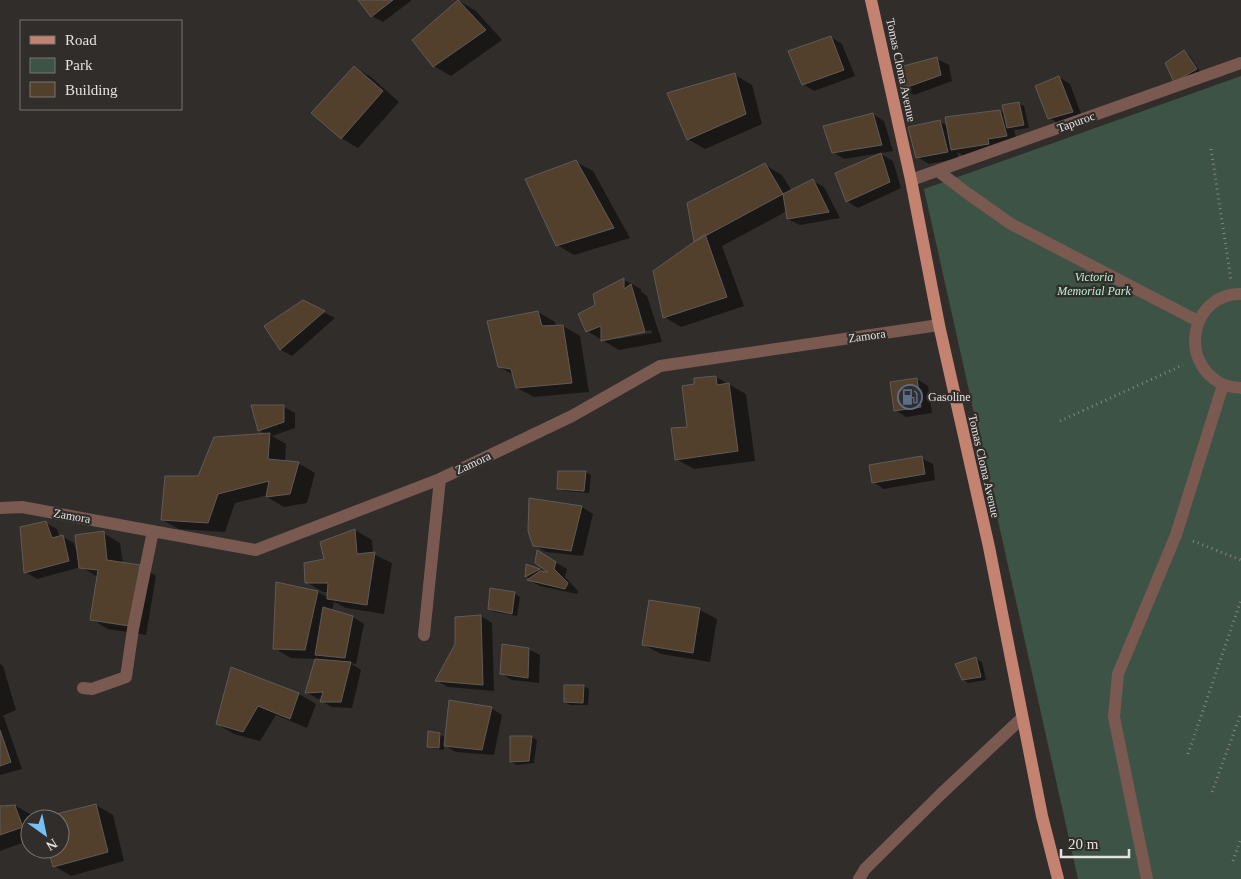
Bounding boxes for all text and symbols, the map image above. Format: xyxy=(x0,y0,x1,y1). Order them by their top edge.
street label: Tomas Cloma Avenue xyxy=(883,17,919,123)
legend xyxy=(20,20,182,110)
text: Road xyxy=(65,32,97,48)
text: Park xyxy=(65,57,93,73)
text: Building xyxy=(65,82,118,98)
street label: Tapuroc xyxy=(1055,109,1097,135)
park label: Victoria Memorial Park xyxy=(1056,270,1131,298)
street label: Zamora xyxy=(848,326,887,346)
fuel station icon: Gasoline xyxy=(897,384,923,410)
place label: Gasoline xyxy=(928,390,971,404)
street label: Tomas Cloma Avenue xyxy=(965,413,1003,519)
street label: Zamora xyxy=(453,448,493,477)
street label: Zamora xyxy=(52,506,92,526)
north arrow xyxy=(20,809,70,859)
scale bar xyxy=(1061,826,1128,858)
text: N xyxy=(43,835,60,854)
text: 20 m xyxy=(1068,836,1099,852)

